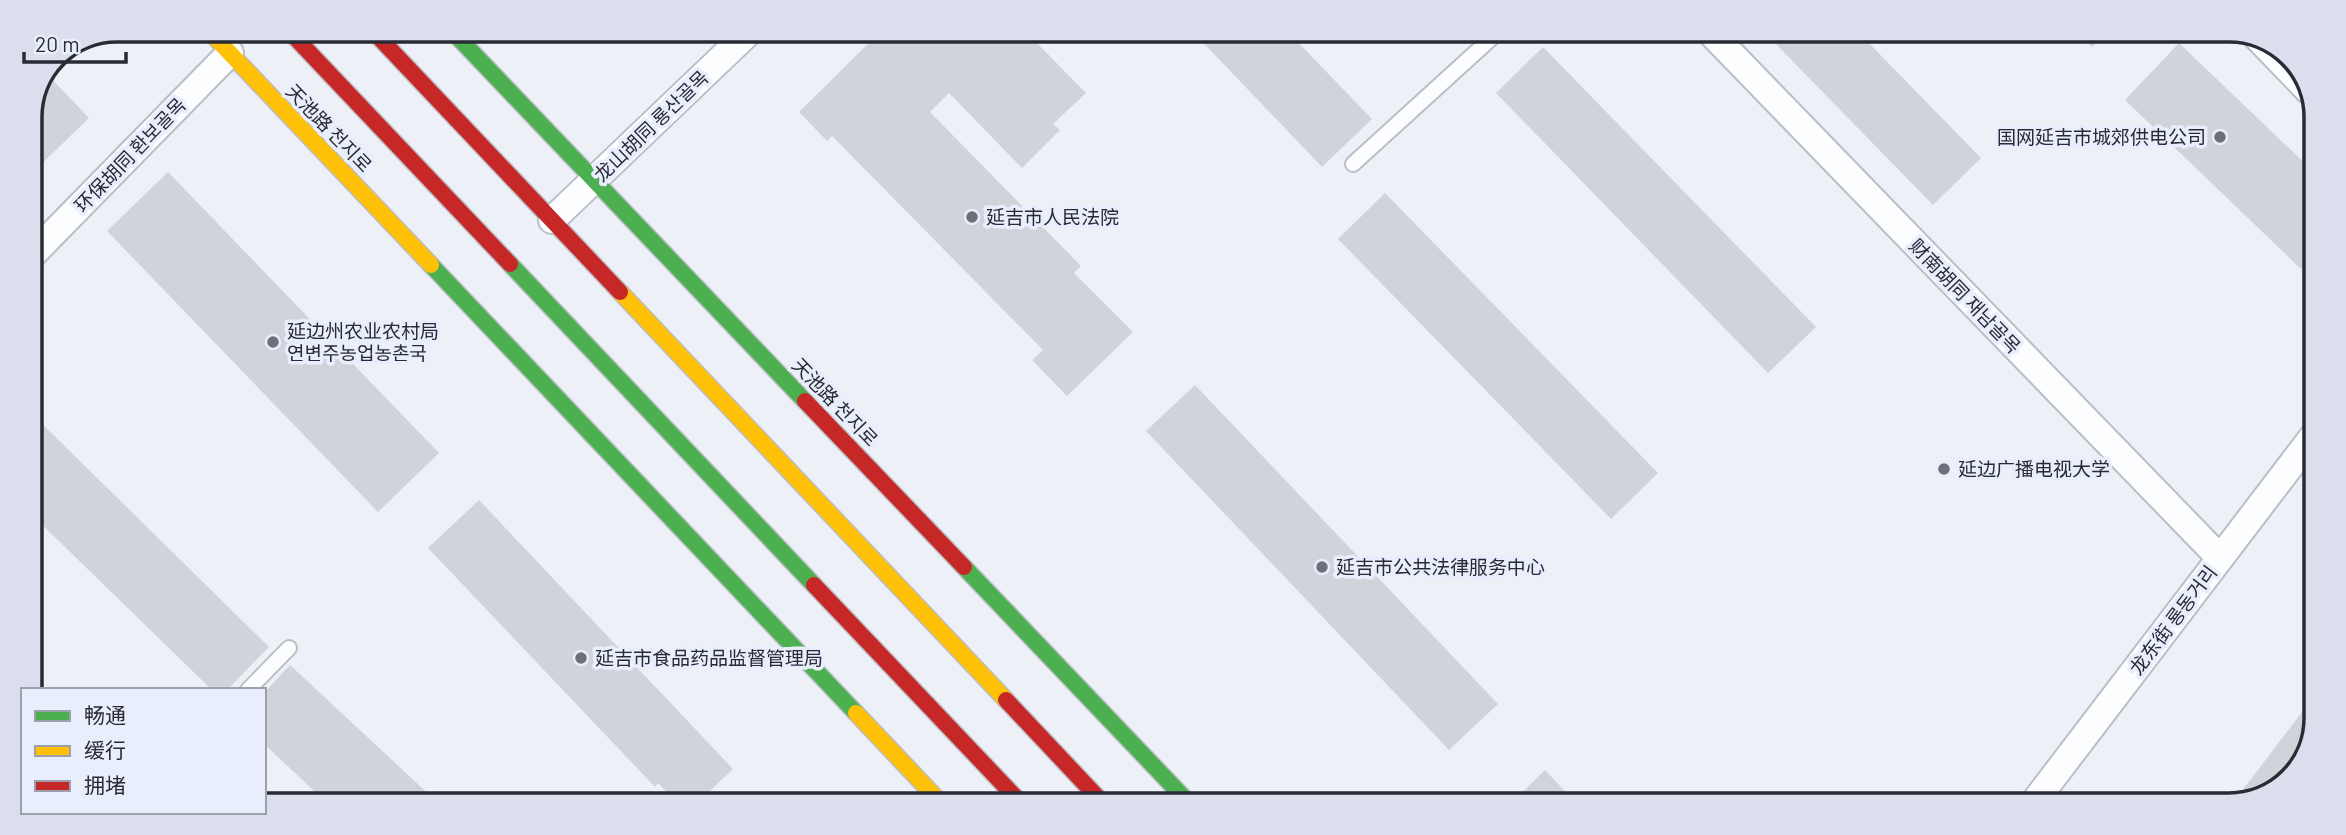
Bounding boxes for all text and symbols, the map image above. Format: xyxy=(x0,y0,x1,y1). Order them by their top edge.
scale bar xyxy=(24,21,126,65)
text: 20 m xyxy=(35,31,80,56)
street label: 龙山胡同 룡산골목 xyxy=(589,65,712,186)
street label: 天池路 천지로 xyxy=(282,79,377,176)
street label: 环保胡同 환보골목 xyxy=(69,93,190,216)
place label: 国网延吉市城郊供电公司 xyxy=(1997,125,2206,148)
marker: 国网延吉市城郊供电公司 xyxy=(2212,129,2228,145)
place label: 延吉市人民法院 xyxy=(986,205,1119,228)
marker: 延吉市人民法院 xyxy=(964,209,980,225)
street label: 财南胡同 재남골목 xyxy=(1905,234,2026,357)
place label: 延边州农业农村局 연변주농업농촌국 xyxy=(287,319,439,364)
marker: 延边州农业农村局 연변주농업농촌국 xyxy=(265,334,281,350)
street label: 天池路 천지로 xyxy=(788,353,883,450)
place label: 延边广播电视大学 xyxy=(1958,457,2110,480)
marker: 延边广播电视大学 xyxy=(1936,461,1952,477)
place label: 延吉市公共法律服务中心 xyxy=(1336,555,1545,578)
marker: 延吉市公共法律服务中心 xyxy=(1314,559,1330,575)
street label: 龙东街 룡동거리 xyxy=(2124,561,2221,679)
place label: 延吉市食品药品监督管理局 xyxy=(595,646,823,669)
marker: 延吉市食品药品监督管理局 xyxy=(573,650,589,666)
legend xyxy=(21,688,266,814)
text: 畅通 xyxy=(84,702,126,727)
text: 缓行 xyxy=(84,737,126,762)
text: 拥堵 xyxy=(84,772,126,797)

